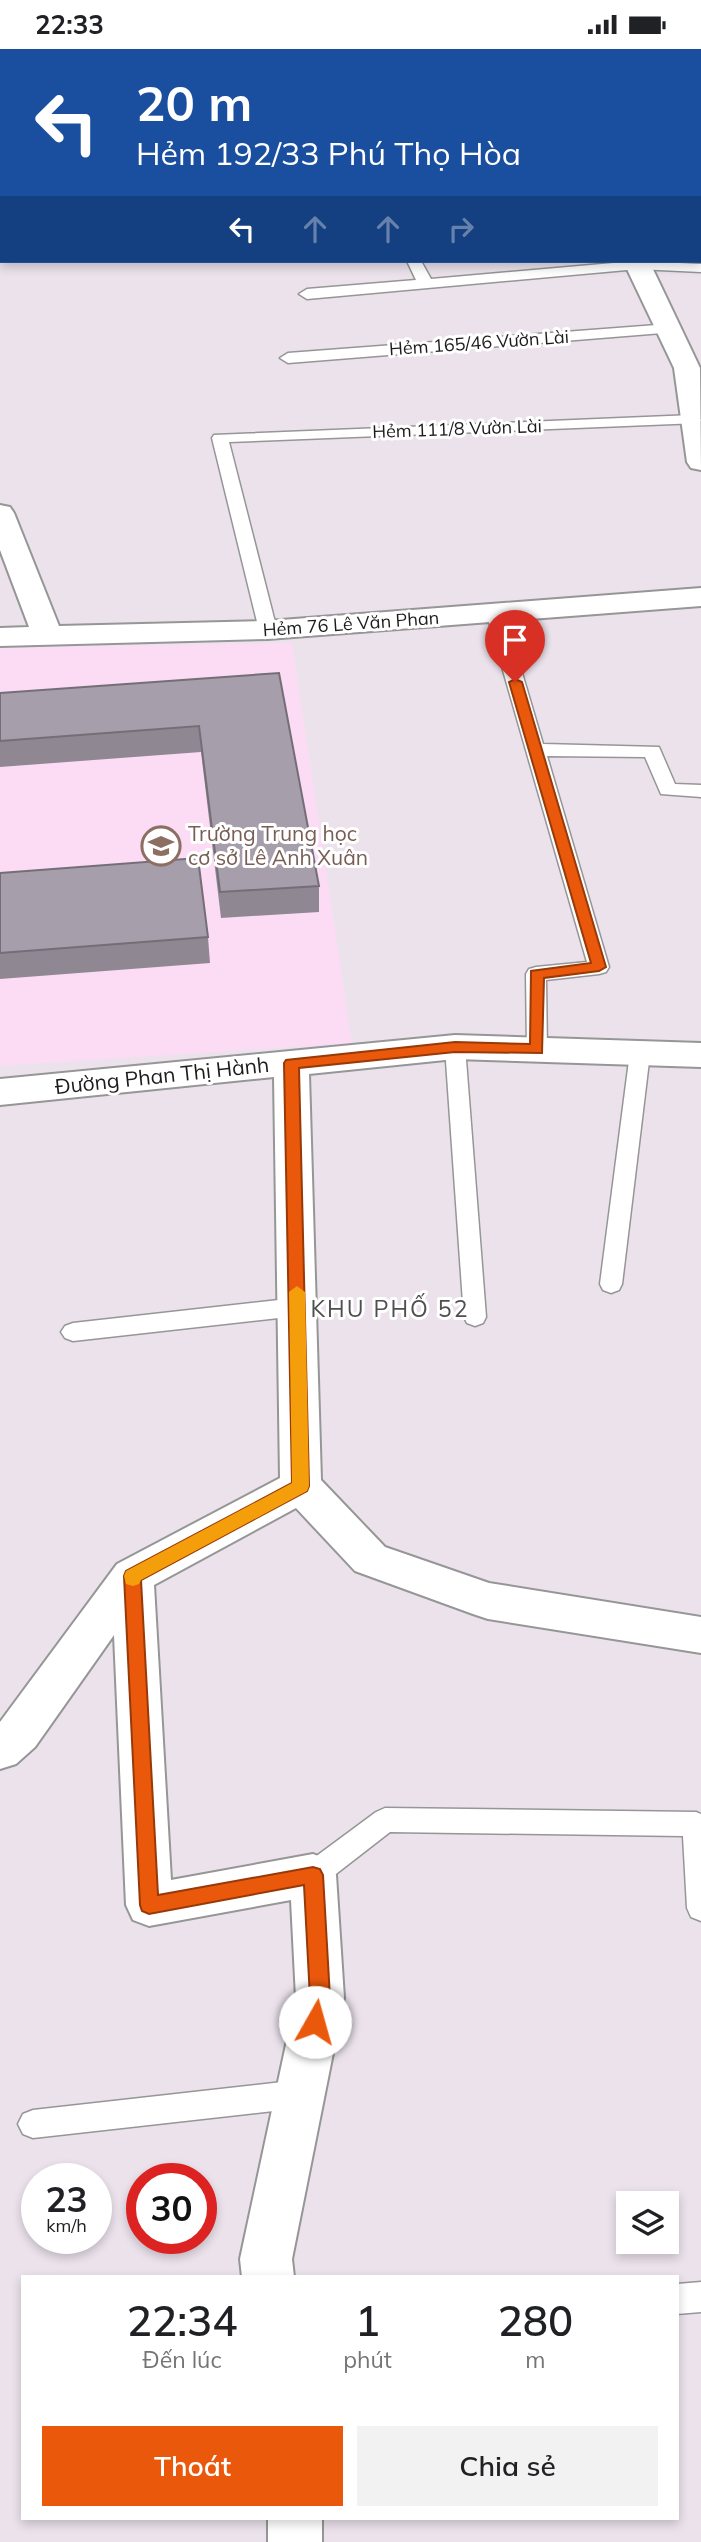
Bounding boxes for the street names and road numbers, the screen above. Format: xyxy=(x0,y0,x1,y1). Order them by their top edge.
street label: Hẻm 165/46 Vườn Lài xyxy=(388,325,570,360)
street label: Hẻm 111/8 Vườn Lài xyxy=(372,414,542,443)
street label: Hẻm 76 Lê Văn Phan xyxy=(262,606,440,641)
street label: Đường Phan Thị Hành xyxy=(53,1051,270,1099)

